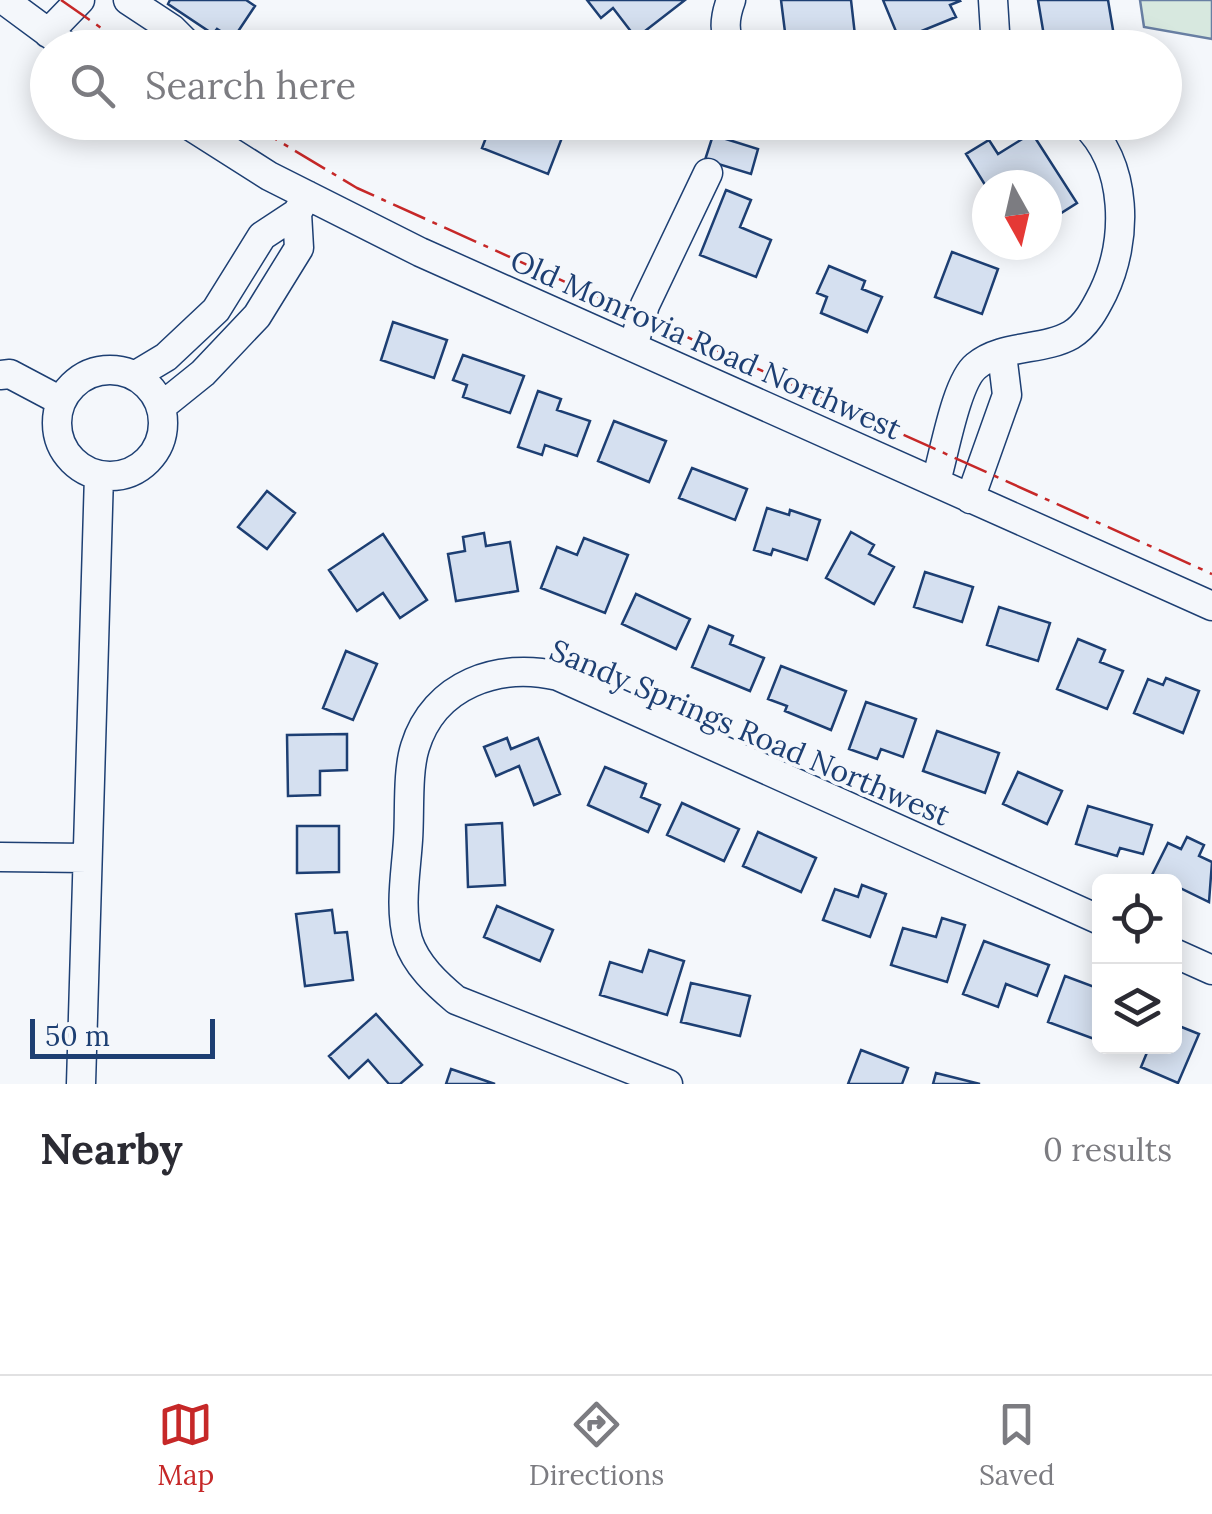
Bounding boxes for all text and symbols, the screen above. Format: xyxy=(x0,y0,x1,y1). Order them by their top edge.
search box xyxy=(30,30,1182,140)
icon: search xyxy=(65,58,120,113)
text: Search here xyxy=(145,61,356,109)
north arrow xyxy=(972,170,1062,260)
street label: Old Monrovia Road Northwest xyxy=(505,240,908,448)
street label: Sandy Springs Road Northwest xyxy=(544,630,956,835)
map controls xyxy=(1092,874,1182,1054)
button: locate xyxy=(1092,874,1182,964)
button: layers xyxy=(1092,964,1182,1054)
scale bar xyxy=(30,1014,215,1058)
text: 50 m xyxy=(45,1018,110,1054)
text: Nearby xyxy=(40,1122,183,1176)
text: 0 results xyxy=(1043,1129,1172,1170)
tab: Map xyxy=(157,1397,214,1493)
tab: Directions xyxy=(529,1397,664,1493)
tab: Saved xyxy=(979,1397,1055,1493)

